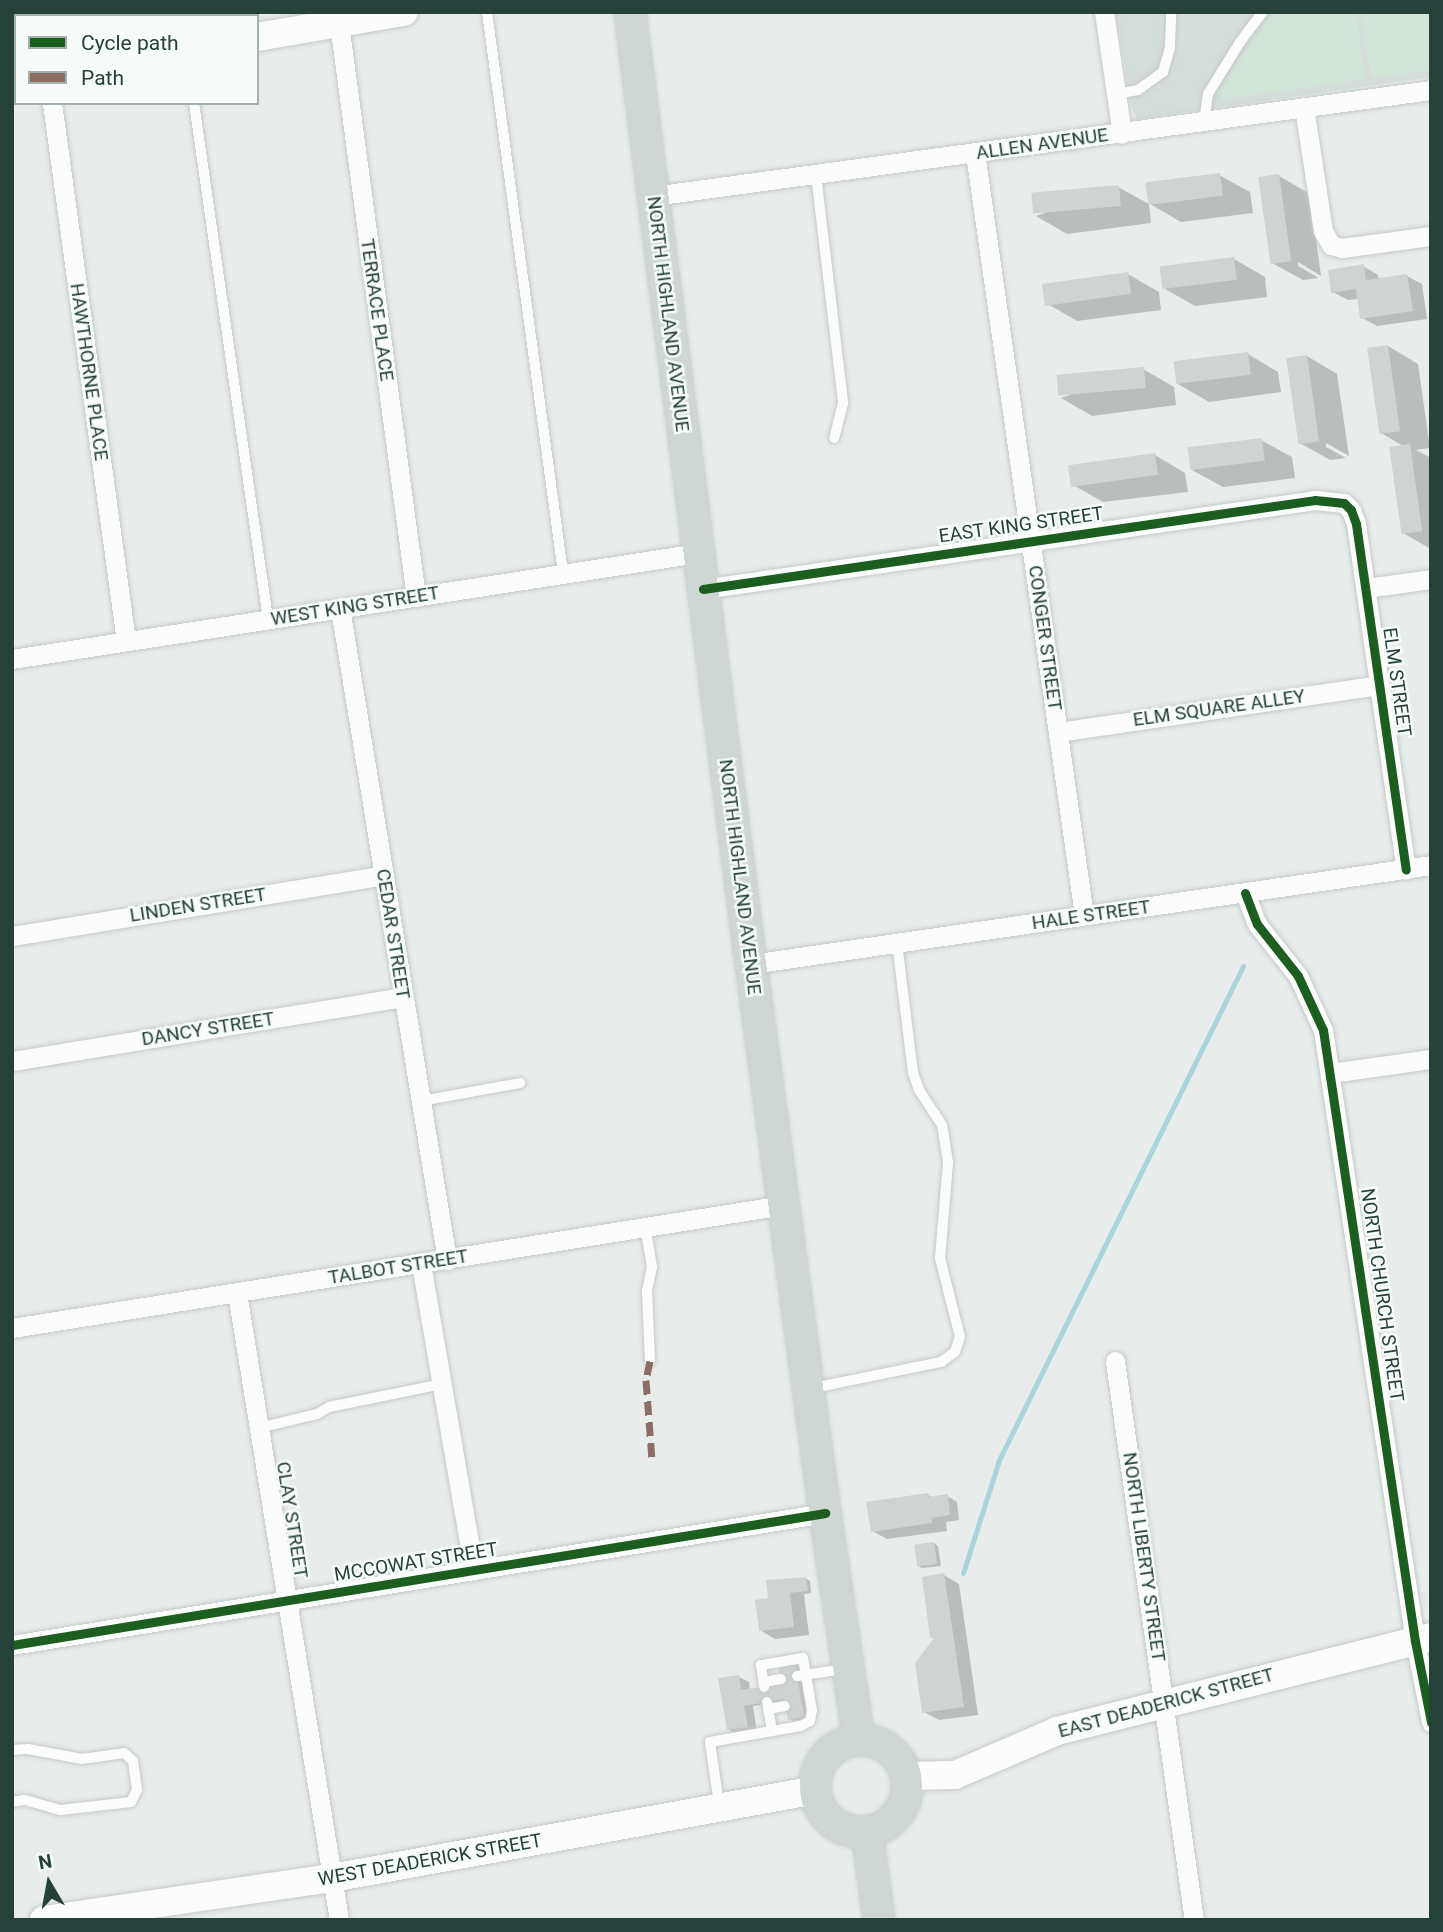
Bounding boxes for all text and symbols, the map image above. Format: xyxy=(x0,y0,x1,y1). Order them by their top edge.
legend xyxy=(14,14,259,105)
text: Cycle path xyxy=(81,31,179,55)
text: Path xyxy=(81,66,124,90)
street label: ALLEN AVENUE xyxy=(975,123,1109,165)
street label: NORTH HIGHLAND AVENUE xyxy=(642,195,694,433)
street label: TERRACE PLACE xyxy=(356,237,398,383)
street label: HAWTHORNE PLACE xyxy=(65,282,113,462)
street label: EAST KING STREET xyxy=(937,502,1105,548)
street label: CONGER STREET xyxy=(1024,564,1066,712)
street label: WEST KING STREET xyxy=(269,581,441,631)
street label: ELM STREET xyxy=(1378,626,1416,738)
street label: ELM SQUARE ALLEY xyxy=(1132,685,1306,731)
street label: NORTH HIGHLAND AVENUE xyxy=(714,758,766,996)
street label: CEDAR STREET xyxy=(371,867,415,1001)
street label: LINDEN STREET xyxy=(128,883,268,927)
street label: HALE STREET xyxy=(1030,895,1152,935)
street label: DANCY STREET xyxy=(140,1007,276,1051)
street label: NORTH CHURCH STREET xyxy=(1356,1187,1408,1403)
street label: TALBOT STREET xyxy=(326,1245,470,1289)
street label: NORTH LIBERTY STREET xyxy=(1118,1451,1170,1663)
street label: CLAY STREET xyxy=(272,1460,312,1580)
street label: MCCOWAT STREET xyxy=(332,1538,500,1586)
street label: EAST DEADERICK STREET xyxy=(1055,1663,1277,1743)
street label: WEST DEADERICK STREET xyxy=(316,1829,544,1891)
north arrow xyxy=(14,1848,84,1918)
text: N xyxy=(37,1849,54,1874)

